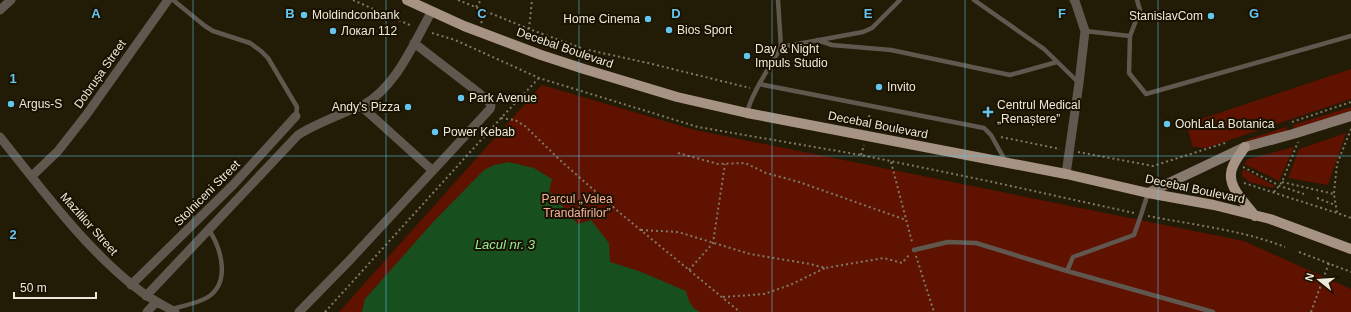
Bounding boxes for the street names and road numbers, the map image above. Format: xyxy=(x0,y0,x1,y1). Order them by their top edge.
street label: Decebal Boulevard xyxy=(515,25,615,71)
street label: Dobrușa Street xyxy=(71,36,129,111)
street label: Decebal Boulevard xyxy=(827,108,929,142)
street label: Stolniceni Street xyxy=(171,157,243,229)
street label: Decebal Boulevard xyxy=(1144,172,1246,206)
street label: Mazililor Street xyxy=(57,190,121,259)

